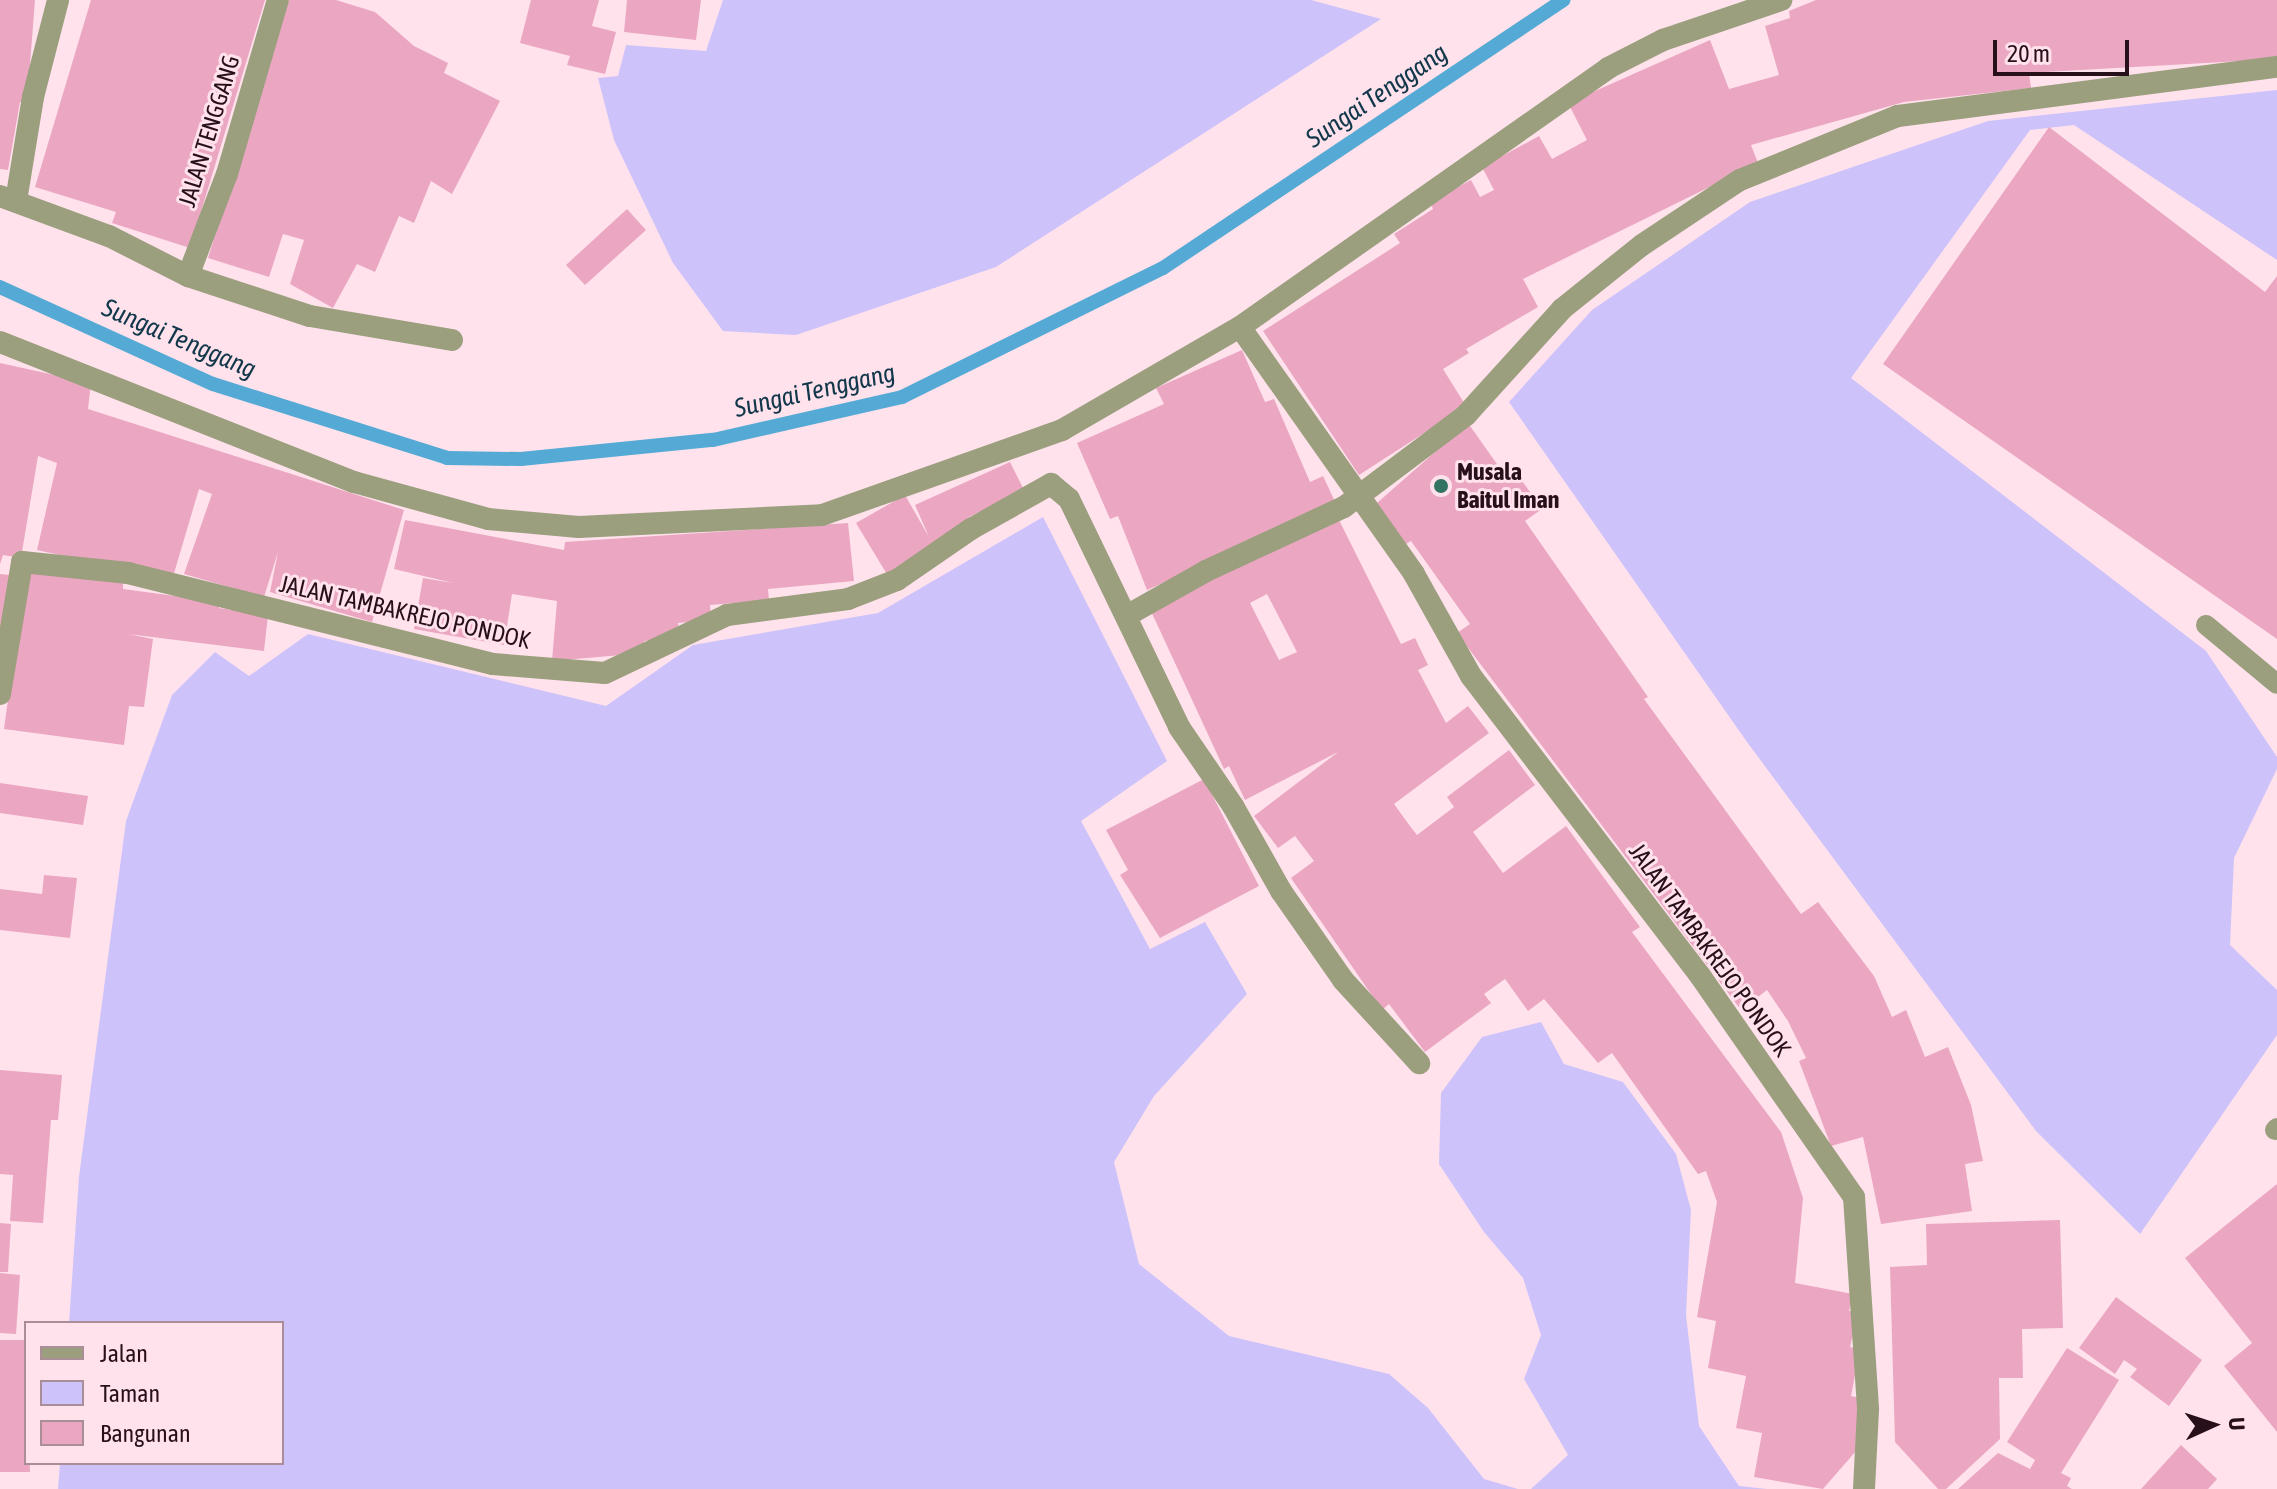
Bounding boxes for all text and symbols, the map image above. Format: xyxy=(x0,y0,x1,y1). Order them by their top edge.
scale bar xyxy=(1997,24,2133,74)
water label: Sungai Tenggang xyxy=(1300,37,1454,155)
text: 20 m xyxy=(2007,40,2050,67)
street label: JALAN TENGGANG xyxy=(172,52,246,210)
water label: Sungai Tenggang xyxy=(97,293,261,385)
water label: Sungai Tenggang xyxy=(732,357,898,425)
place label: Musala Baitul Iman xyxy=(1457,458,1559,514)
marker: Musala Baitul Iman xyxy=(1432,477,1450,495)
street label: JALAN TAMBAKREJO PONDOK xyxy=(277,569,533,655)
street label: JALAN TAMBAKREJO PONDOK xyxy=(1623,838,1797,1062)
legend xyxy=(24,1321,284,1465)
text: Jalan xyxy=(100,1340,148,1367)
text: Taman xyxy=(100,1380,160,1407)
north arrow xyxy=(2173,1385,2253,1465)
text: U xyxy=(2224,1417,2250,1431)
text: Bangunan xyxy=(100,1420,191,1447)

